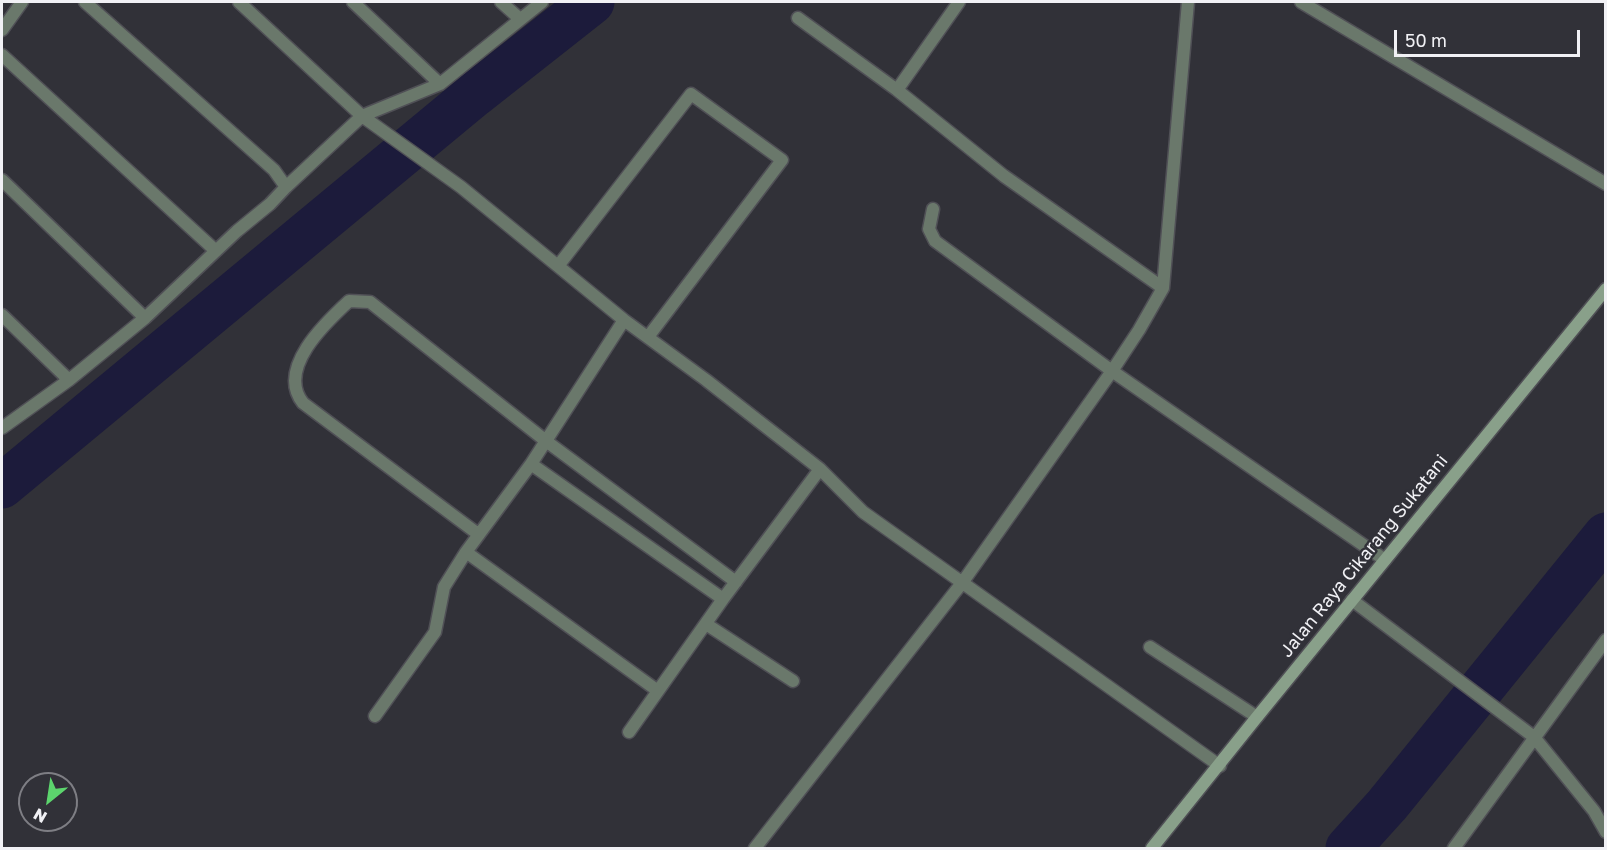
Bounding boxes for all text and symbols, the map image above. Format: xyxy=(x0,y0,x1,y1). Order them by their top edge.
scale bar xyxy=(1397,18,1583,56)
text: 50 m xyxy=(1405,29,1447,51)
street label: Jalan Raya Cikarang Sukatani xyxy=(1276,450,1452,662)
north arrow xyxy=(18,772,78,832)
text: N xyxy=(30,804,50,828)

